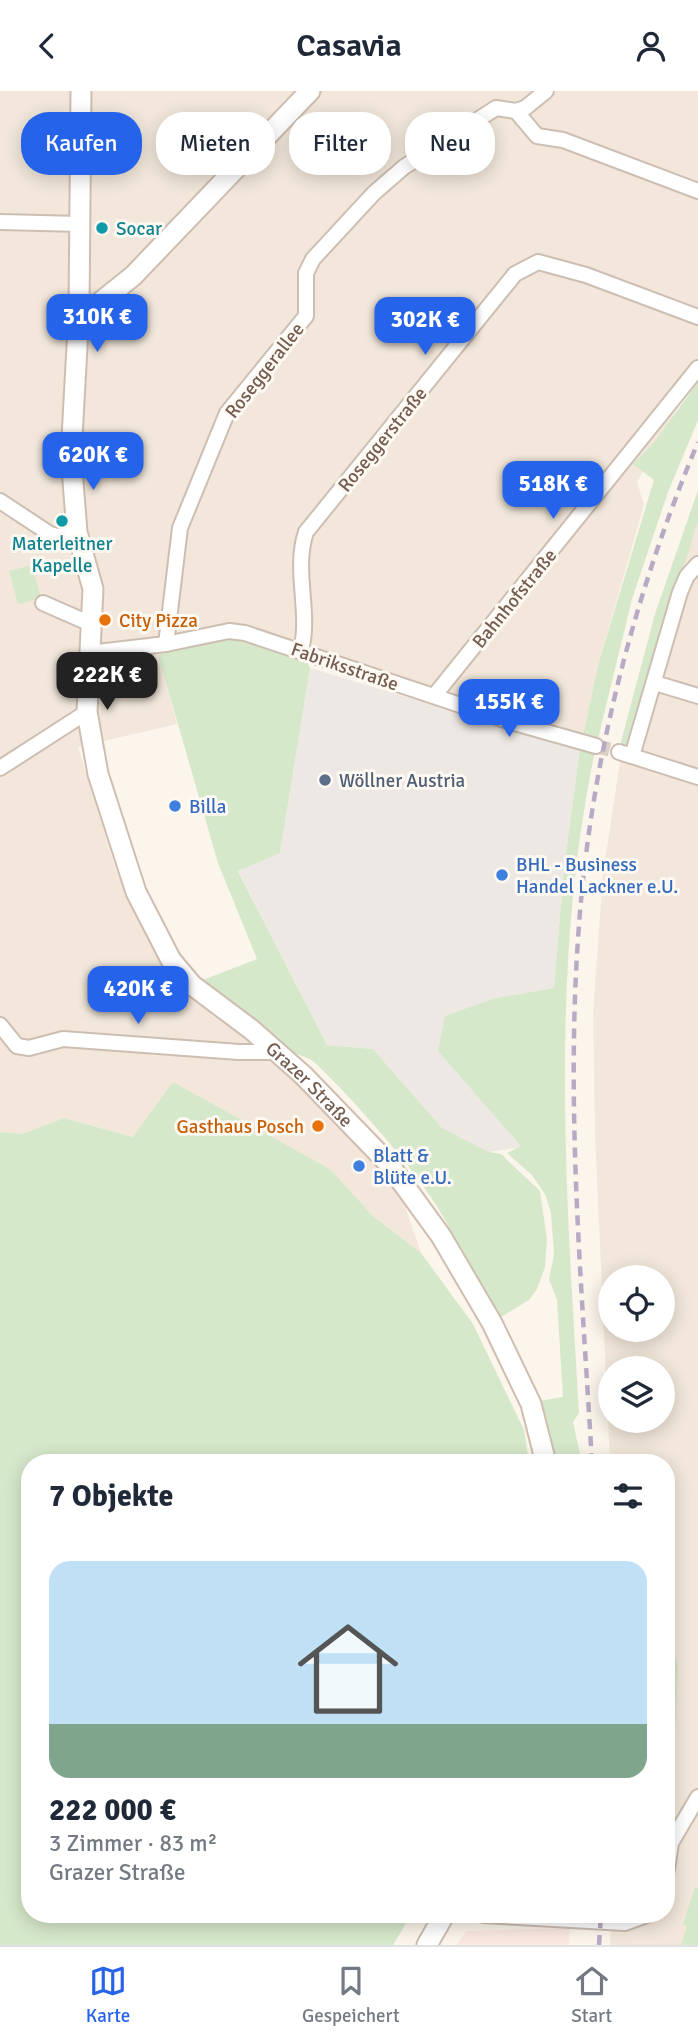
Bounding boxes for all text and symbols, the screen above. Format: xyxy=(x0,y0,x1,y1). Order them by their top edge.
text: Casavia xyxy=(296,26,402,65)
icon: back xyxy=(28,27,66,65)
icon: person xyxy=(632,27,670,65)
chip: Kaufen xyxy=(21,112,142,175)
chip: Mieten xyxy=(156,112,275,175)
chip: Filter xyxy=(289,112,391,175)
chip: Neu xyxy=(405,112,495,175)
place label: Socar xyxy=(116,217,162,241)
marker: Socar xyxy=(94,220,110,236)
pin: 310K € xyxy=(40,295,154,354)
pin: 302K € xyxy=(368,297,482,357)
text: 310K € xyxy=(62,302,132,331)
text: 302K € xyxy=(390,305,460,334)
street label: Roseggerallee xyxy=(220,318,310,423)
street label: Roseggerstraße xyxy=(333,382,432,497)
pin: 620K € xyxy=(36,433,150,492)
text: 620K € xyxy=(58,440,128,469)
pin: 518K € xyxy=(496,461,610,521)
text: 518K € xyxy=(518,469,588,498)
marker: Materleitner Kapelle xyxy=(54,513,70,529)
place label: Materleitner Kapelle xyxy=(11,532,113,578)
street label: Bahnhofstraße xyxy=(467,544,562,653)
place label: City Pizza xyxy=(119,609,198,633)
marker: City Pizza xyxy=(97,612,113,628)
street label: Fabriksstraße xyxy=(288,637,402,697)
pin: 222K € xyxy=(50,653,164,712)
text: 222K € xyxy=(72,660,142,689)
pin: 155K € xyxy=(452,679,566,739)
text: 155K € xyxy=(474,687,544,716)
place label: Wöllner Austria xyxy=(339,769,465,793)
marker: Wöllner Austria xyxy=(317,772,333,788)
place label: Billa xyxy=(189,795,226,819)
marker: Billa xyxy=(167,798,183,814)
place label: BHL - Business Handel Lackner e.U. xyxy=(516,853,678,899)
marker: BHL - Business Handel Lackner e.U. xyxy=(494,867,510,883)
pin: 420K € xyxy=(81,967,195,1026)
text: 420K € xyxy=(103,974,173,1003)
street label: Grazer Straße xyxy=(260,1037,358,1133)
place label: Gasthaus Posch xyxy=(177,1115,304,1139)
marker: Gasthaus Posch xyxy=(310,1118,326,1134)
place label: Blatt & Blüte e.U. xyxy=(373,1144,452,1190)
marker: Blatt & Blüte e.U. xyxy=(351,1158,367,1174)
map controls xyxy=(598,1265,675,1433)
button: locate xyxy=(598,1265,675,1342)
button: layers xyxy=(598,1356,675,1433)
icon: filters xyxy=(609,1477,647,1515)
text: 7 Objekte xyxy=(49,1478,173,1515)
icon: home xyxy=(285,1606,411,1732)
text: 222 000 € xyxy=(49,1792,176,1829)
text: 3 Zimmer · 83 m² xyxy=(49,1829,217,1858)
text: Grazer Straße xyxy=(49,1858,185,1887)
tab: Karte xyxy=(86,1962,130,2028)
tab: Gespeichert xyxy=(302,1962,400,2028)
tab: Start xyxy=(571,1962,612,2028)

